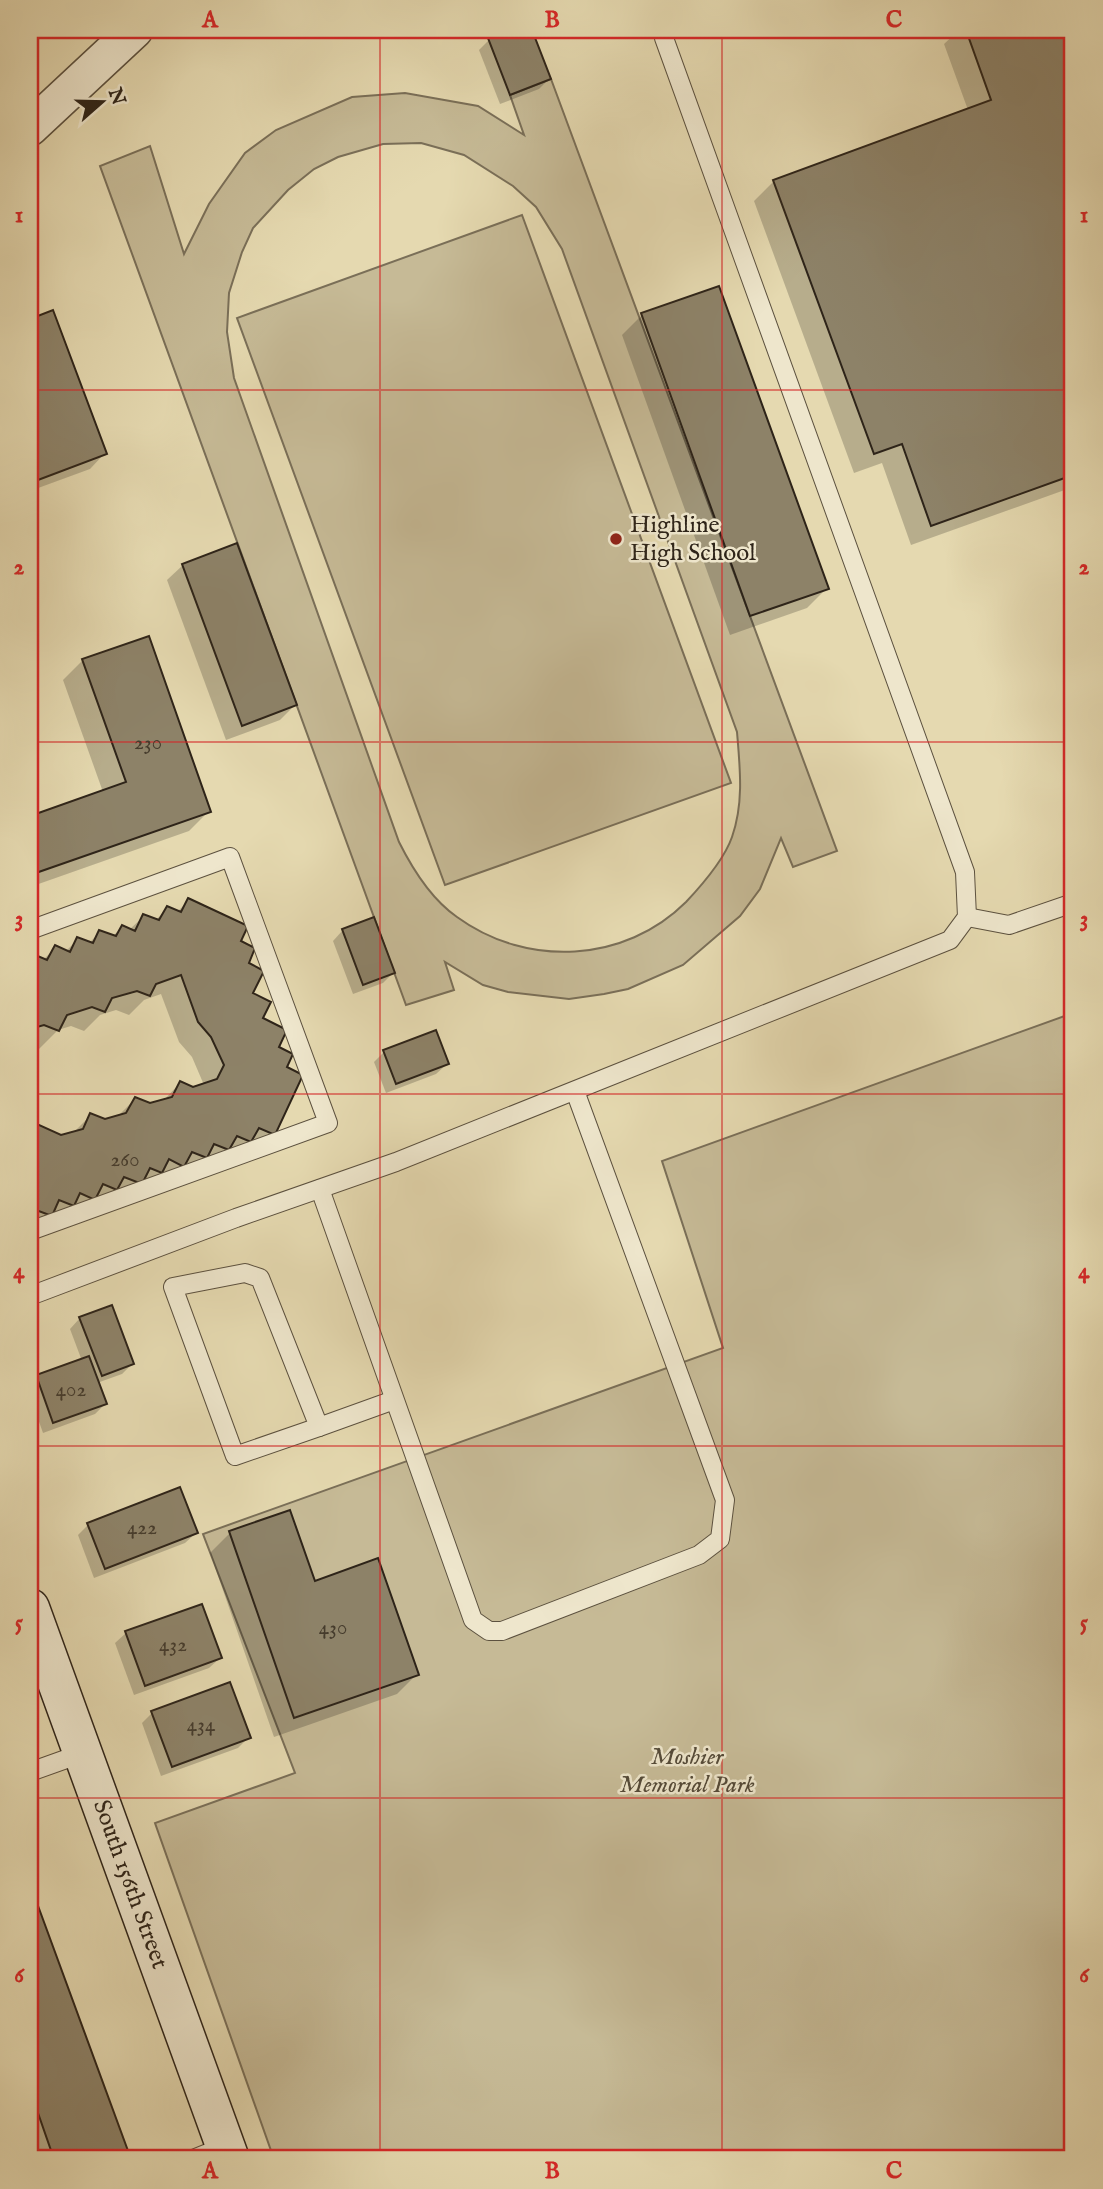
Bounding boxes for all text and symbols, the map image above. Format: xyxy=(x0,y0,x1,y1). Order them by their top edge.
text: A xyxy=(201,6,219,35)
text: B xyxy=(544,6,560,35)
text: C xyxy=(886,6,903,35)
north arrow xyxy=(66,66,136,136)
text: N xyxy=(102,84,130,109)
text: 1 xyxy=(15,201,23,230)
text: 1 xyxy=(1080,201,1088,230)
place label: Highline High School xyxy=(630,510,756,569)
marker: Highline High School xyxy=(608,531,624,547)
text: 2 xyxy=(14,553,25,582)
text: 2 xyxy=(1079,553,1090,582)
house number: 230 xyxy=(134,730,162,757)
text: 3 xyxy=(15,905,23,934)
text: 3 xyxy=(1080,905,1088,934)
house number: 260 xyxy=(110,1147,140,1174)
text: 4 xyxy=(13,1257,25,1286)
text: 4 xyxy=(1078,1257,1090,1286)
house number: 402 xyxy=(56,1377,86,1404)
house number: 422 xyxy=(127,1515,157,1542)
text: 5 xyxy=(15,1609,24,1638)
text: 5 xyxy=(1080,1609,1089,1638)
house number: 430 xyxy=(319,1615,347,1642)
house number: 432 xyxy=(159,1632,187,1659)
house number: 434 xyxy=(187,1712,216,1739)
park label: Moshier Memorial Park xyxy=(619,1742,755,1801)
street label: South 156th Street xyxy=(85,1796,175,1973)
text: 6 xyxy=(14,1961,25,1990)
text: 6 xyxy=(1079,1961,1090,1990)
text: A xyxy=(201,2157,219,2186)
text: B xyxy=(544,2157,560,2186)
text: C xyxy=(886,2157,903,2186)

